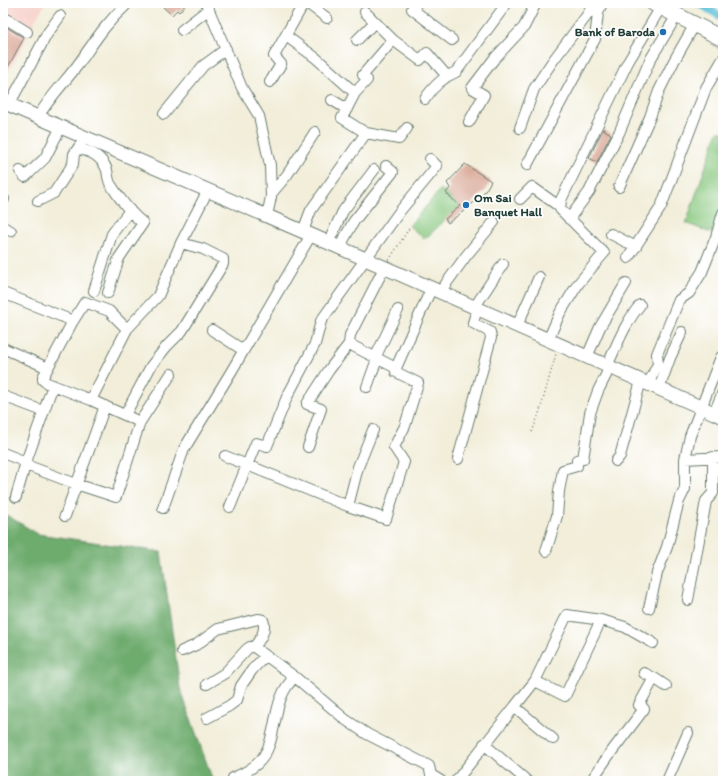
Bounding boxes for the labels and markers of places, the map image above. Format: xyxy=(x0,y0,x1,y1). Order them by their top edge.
place label: Bank of Baroda xyxy=(575,25,655,39)
marker: Bank of Baroda xyxy=(658,27,668,37)
place label: Om Sai Banquet Hall xyxy=(474,191,542,220)
marker: Om Sai Banquet Hall xyxy=(461,200,471,210)

